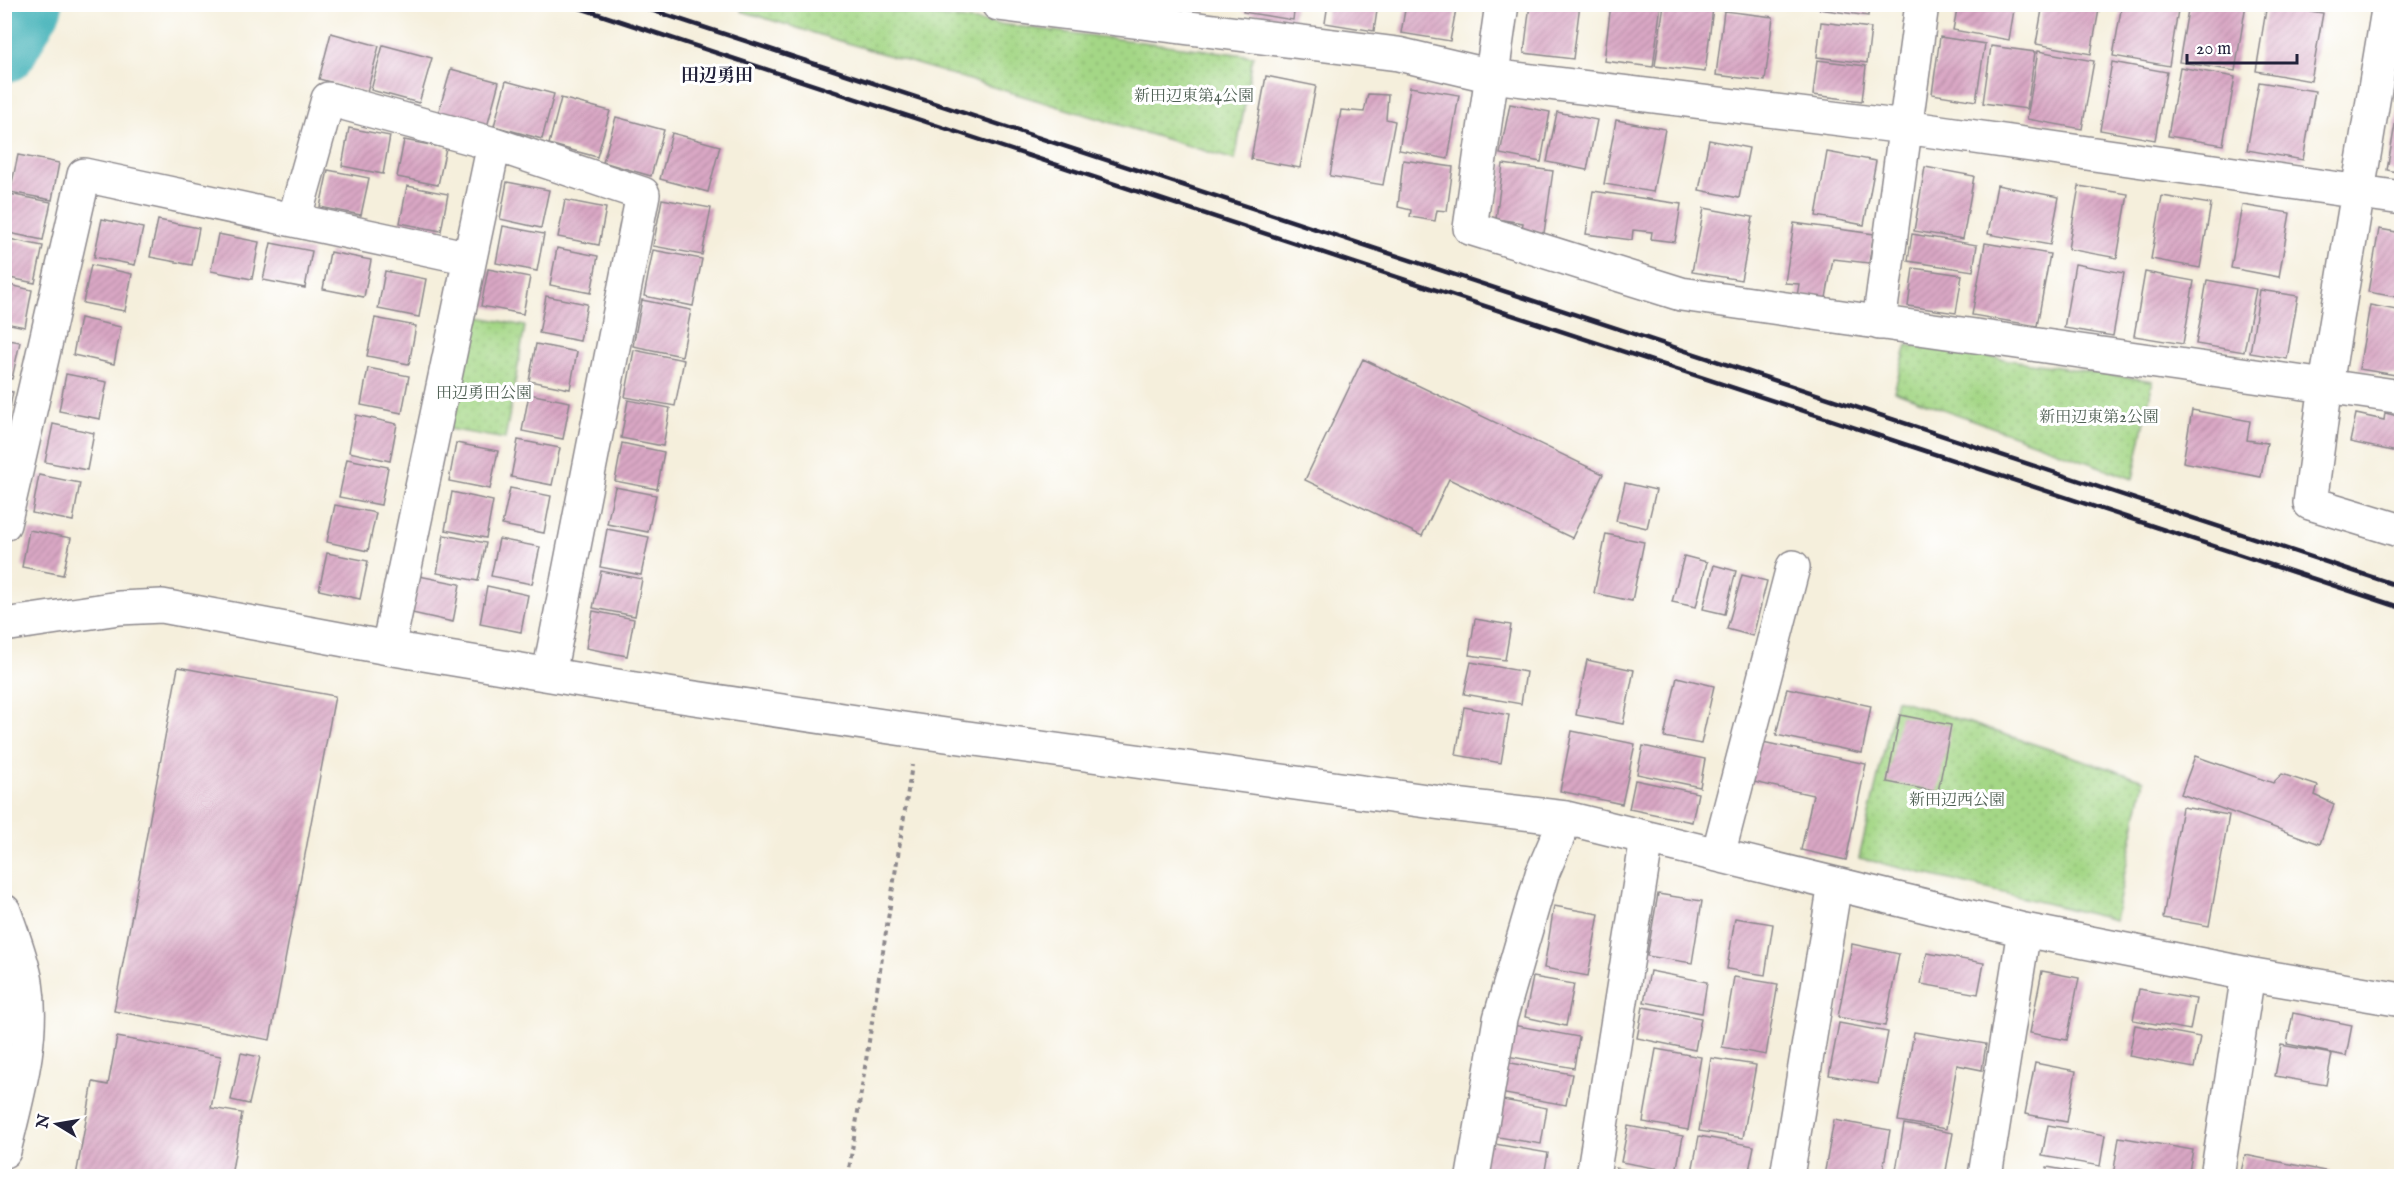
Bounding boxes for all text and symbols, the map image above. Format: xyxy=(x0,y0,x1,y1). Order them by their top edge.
scale bar xyxy=(2187,27,2296,65)
text: 20 m xyxy=(2196,38,2231,61)
district label: 田辺勇田 xyxy=(681,65,753,88)
park label: 新田辺東第4公園 xyxy=(1134,87,1254,107)
park label: 田辺勇田公園 xyxy=(436,384,532,404)
park label: 新田辺東第2公園 xyxy=(2039,408,2159,428)
park label: 新田辺西公園 xyxy=(1909,791,2005,811)
north arrow xyxy=(27,1094,87,1154)
text: N xyxy=(33,1113,55,1131)

